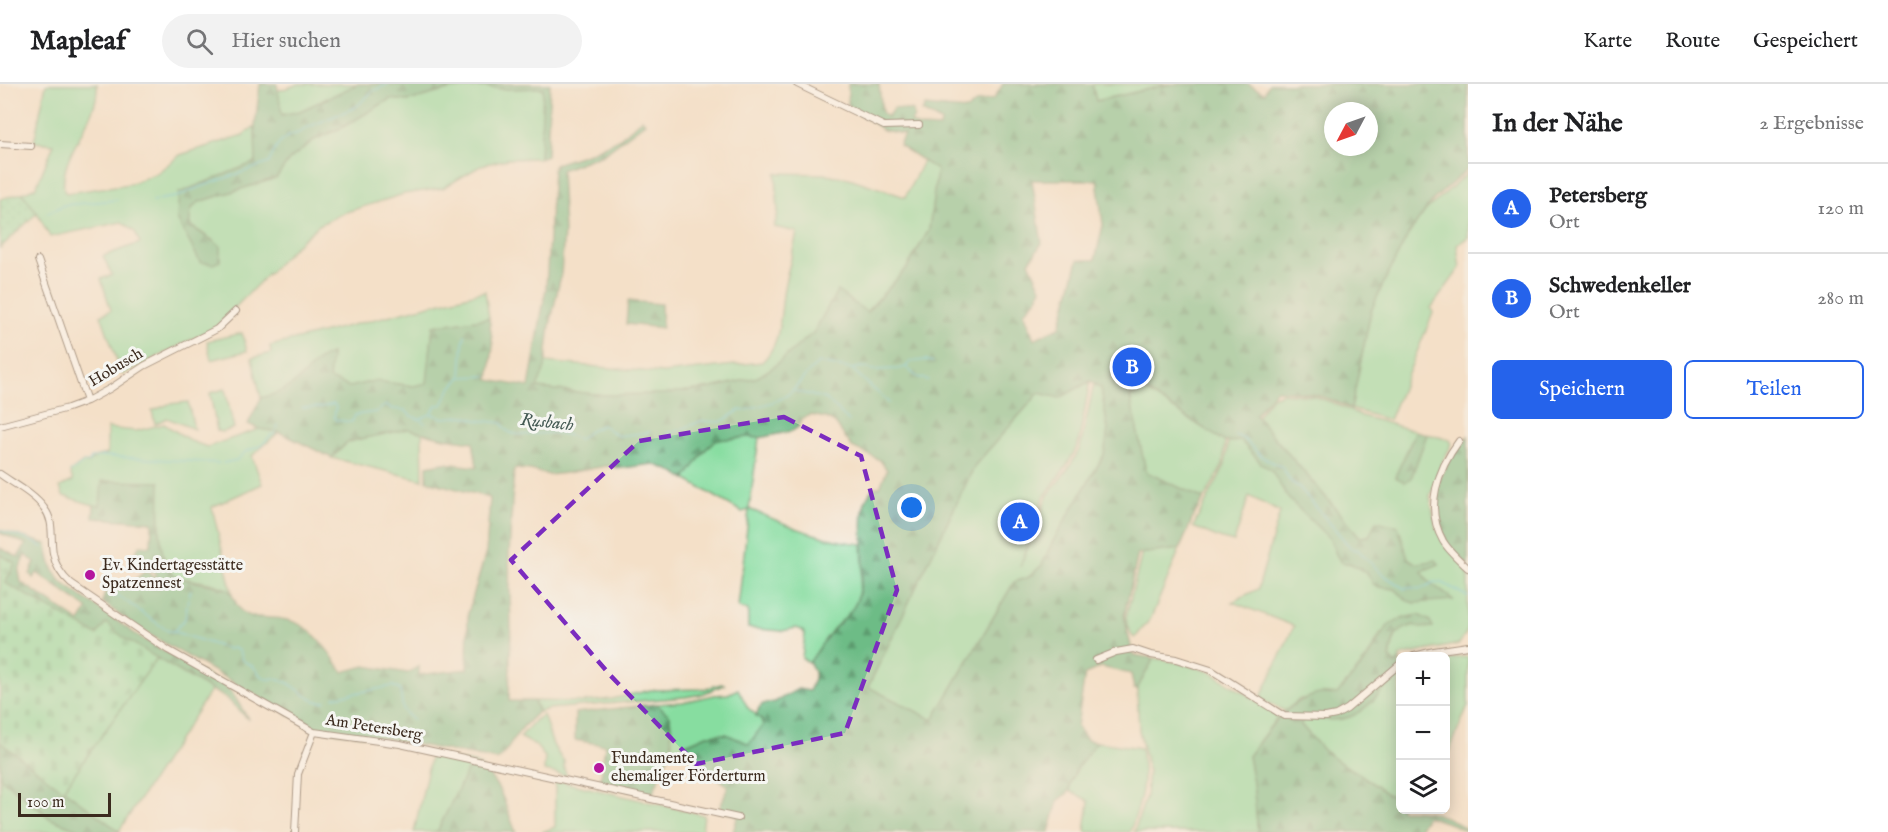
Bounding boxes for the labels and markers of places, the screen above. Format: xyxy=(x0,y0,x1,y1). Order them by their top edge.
pin: B xyxy=(1112,344,1152,390)
pin: A xyxy=(1000,500,1040,544)
place label: Ev. Kindertagesstätte Spatzennest xyxy=(102,556,243,594)
marker: Ev. Kindertagesstätte Spatzennest xyxy=(83,568,97,582)
place label: Fundamente ehemaliger Förderturm xyxy=(611,749,766,787)
marker: Fundamente ehemaliger Förderturm xyxy=(592,761,606,775)

